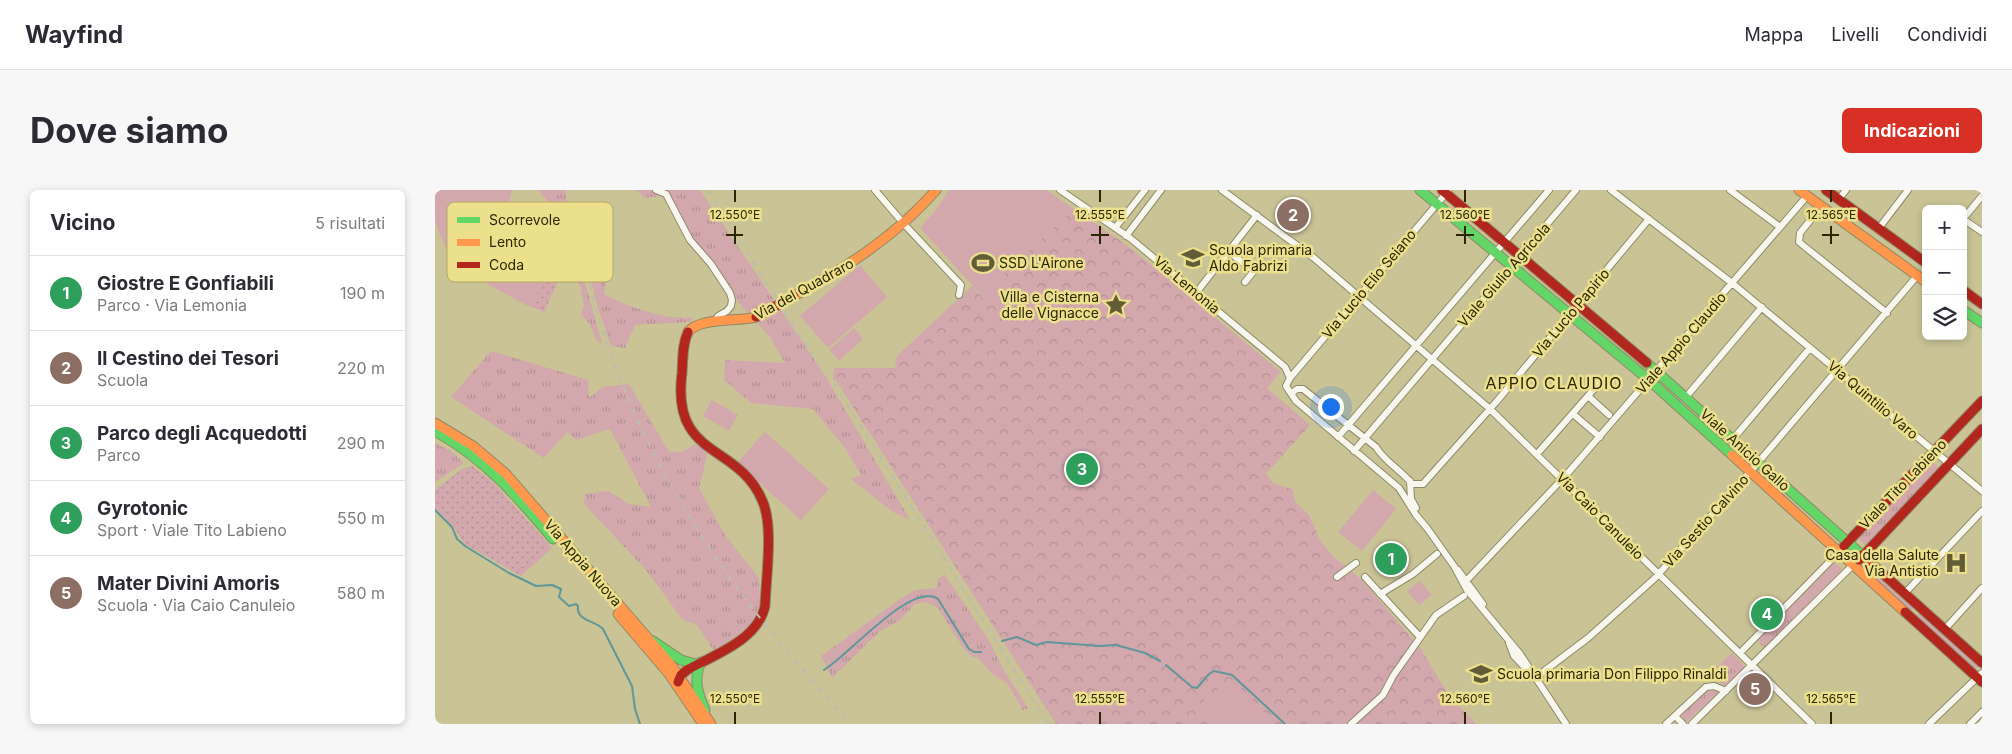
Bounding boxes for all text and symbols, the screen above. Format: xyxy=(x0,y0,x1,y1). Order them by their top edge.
text: Wayfind xyxy=(25,20,123,49)
text: Mappa xyxy=(1745,24,1803,45)
text: Livelli xyxy=(1831,24,1879,45)
text: Condividi xyxy=(1907,24,1987,45)
button: Indicazioni xyxy=(1842,108,1982,153)
text: Dove siamo xyxy=(30,109,228,151)
pin: 2 xyxy=(1277,196,1309,234)
legend xyxy=(447,202,613,282)
map controls xyxy=(1922,205,1967,340)
button: + xyxy=(1922,205,1967,250)
text: 12.550°E xyxy=(710,207,760,222)
text: 12.555°E xyxy=(1075,207,1125,222)
text: 12.560°E xyxy=(1440,207,1490,222)
text: 12.565°E xyxy=(1806,207,1856,222)
text: Vicino xyxy=(50,210,115,235)
text: Scorrevole xyxy=(489,211,560,228)
text: 5 risultati xyxy=(315,213,385,233)
street label: Viale Giulio Agricola xyxy=(1454,219,1553,330)
street label: Via Lucio Elio Seiano xyxy=(1318,226,1419,342)
text: Lento xyxy=(489,233,526,250)
place label: Scuola primaria Aldo Fabrizi xyxy=(1209,241,1312,274)
school or university icon: Scuola primaria Aldo Fabrizi xyxy=(1180,245,1206,271)
sports icon: SSD L'Airone xyxy=(970,250,996,276)
button: − xyxy=(1922,250,1967,295)
street label: Via Lemonia xyxy=(1151,252,1224,317)
street label: Via del Quadraro xyxy=(751,254,856,323)
place label: SSD L'Airone xyxy=(999,254,1084,271)
text: Coda xyxy=(489,256,524,273)
street label: Via Lucio Papirio xyxy=(1528,265,1613,361)
text: Giostre E Gonfiabili xyxy=(97,272,274,295)
text: 1 xyxy=(63,283,69,303)
text: 190 m xyxy=(340,283,385,303)
place label: Villa e Cisterna delle Vignacce xyxy=(1000,288,1099,321)
street label: Viale Appio Claudio xyxy=(1632,288,1729,397)
place icon: Villa e Cisterna delle Vignacce xyxy=(1103,292,1129,318)
text: Parco · Via Lemonia xyxy=(97,295,247,315)
button: layers xyxy=(1922,295,1967,340)
text: Il Cestino dei Tesori xyxy=(97,347,279,370)
street label: Via Quintilio Varo xyxy=(1825,357,1922,442)
text: 2 xyxy=(61,358,71,378)
text: 220 m xyxy=(337,358,385,378)
text: Scuola xyxy=(97,370,148,390)
district label: APPIO CLAUDIO xyxy=(1486,373,1622,393)
your location xyxy=(1318,394,1344,420)
street label: Viale Anicio Gallo xyxy=(1697,405,1794,494)
text: Parco degli Acquedotti xyxy=(97,422,307,445)
text: 3 xyxy=(61,433,71,453)
text: 290 m xyxy=(337,433,385,453)
street label: Viale Tito Labieno xyxy=(1855,435,1950,532)
text: Parco xyxy=(97,445,141,465)
pin: 3 xyxy=(1066,450,1098,488)
street label: Via Caio Canuleio xyxy=(1553,468,1648,563)
street label: Via Sestio Calvino xyxy=(1659,471,1752,571)
text: Gyrotonic xyxy=(97,497,188,520)
text: 4 xyxy=(61,508,71,528)
text: 550 m xyxy=(337,508,385,528)
street label: Via Appia Nuova xyxy=(541,516,626,610)
text: Sport · Viale Tito Labieno xyxy=(97,520,287,540)
pin: 1 xyxy=(1375,540,1407,578)
place label: Casa della Salute Via Antistio xyxy=(1825,546,1939,579)
hospital icon: Casa della Salute Via Antistio xyxy=(1943,550,1969,576)
text: Mater Divini Amoris xyxy=(97,572,280,595)
text: 5 xyxy=(61,583,71,603)
text: 580 m xyxy=(337,583,385,603)
text: Scuola · Via Caio Canuleio xyxy=(97,595,295,615)
pin: 4 xyxy=(1751,595,1783,633)
school or university icon: Scuola primaria Don Filippo Rinaldi xyxy=(1468,661,1494,687)
place label: Scuola primaria Don Filippo Rinaldi xyxy=(1497,665,1727,682)
pin: 5 xyxy=(1739,670,1771,708)
text: 12.550°E xyxy=(710,691,760,706)
text: 12.555°E xyxy=(1075,691,1125,706)
text: 12.560°E xyxy=(1440,691,1490,706)
text: 12.565°E xyxy=(1806,691,1856,706)

